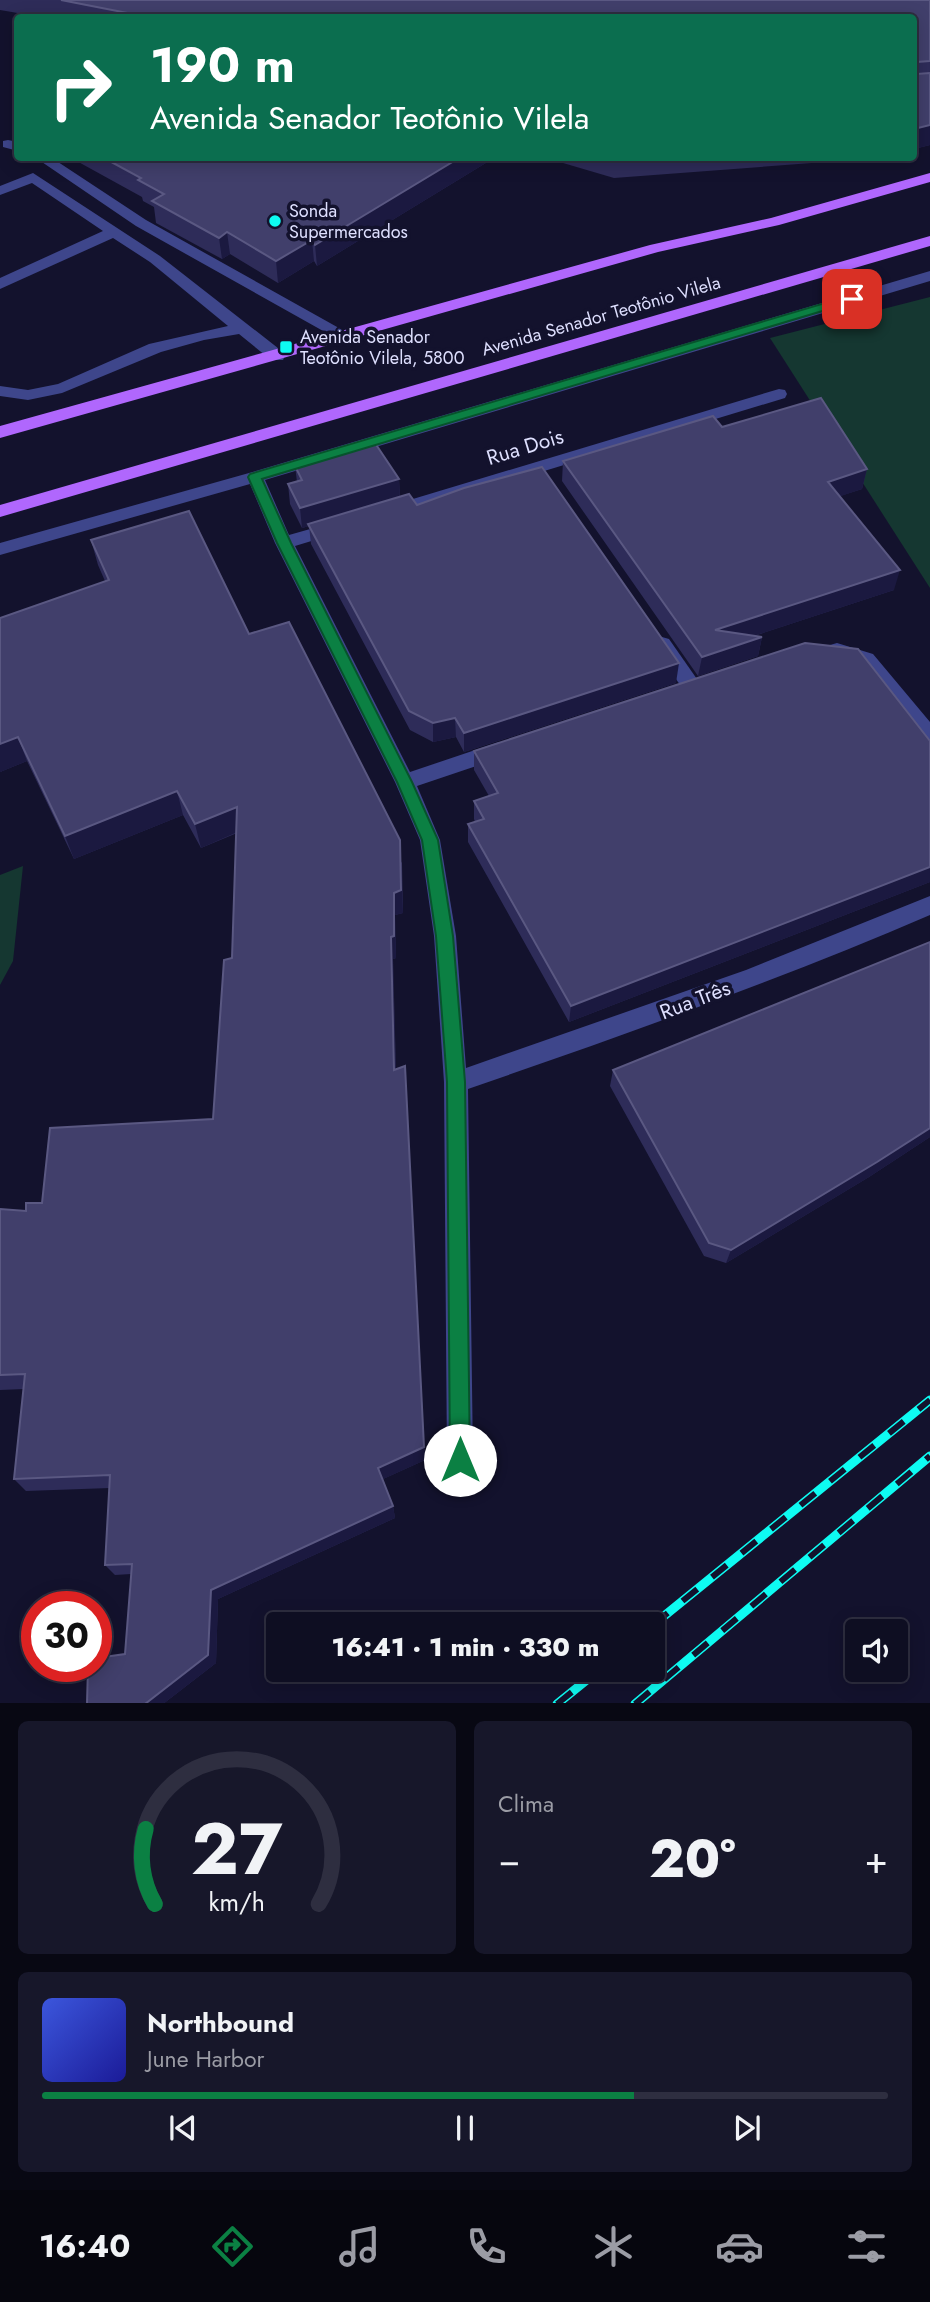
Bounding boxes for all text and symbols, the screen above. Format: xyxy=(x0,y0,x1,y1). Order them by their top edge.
text: 190 m xyxy=(150,30,295,100)
icon: right xyxy=(35,42,126,133)
text: Avenida Senador Teotônio Vilela xyxy=(150,95,589,141)
place label: Sonda Supermercados xyxy=(289,198,408,245)
marker: Sonda Supermercados xyxy=(267,213,283,229)
street label: Avenida Senador Teotônio Vilela xyxy=(479,269,723,363)
pin xyxy=(822,269,882,329)
icon: arrive xyxy=(833,280,871,318)
place label: Avenida Senador Teotônio Vilela, 5800 xyxy=(300,324,465,371)
marker: Avenida Senador Teotônio Vilela, 5800 xyxy=(278,339,294,355)
street label: Rua Dois xyxy=(483,421,567,473)
street label: Rua Três xyxy=(655,973,735,1027)
position arrow xyxy=(423,1423,497,1497)
speed limit sign: 30 xyxy=(21,1591,112,1682)
map controls xyxy=(845,1619,908,1682)
button: sound xyxy=(845,1619,908,1682)
text: 16:41 · 1 min · 330 m xyxy=(332,1628,599,1666)
text: Clima xyxy=(498,1787,554,1821)
text: 27 xyxy=(191,1796,283,1901)
text: 20° xyxy=(649,1821,736,1897)
text: − xyxy=(498,1832,520,1887)
text: + xyxy=(865,1832,888,1887)
text: km/h xyxy=(209,1883,265,1919)
text: Northbound xyxy=(147,2004,294,2042)
text: June Harbor xyxy=(147,2042,264,2076)
icon: previous xyxy=(164,2109,202,2147)
icon: pause xyxy=(446,2109,484,2147)
icon: next xyxy=(728,2109,766,2147)
icon: directions xyxy=(208,2222,257,2271)
icon: music xyxy=(335,2222,384,2271)
icon: phone xyxy=(462,2222,511,2271)
icon: climate xyxy=(589,2222,638,2271)
icon: car xyxy=(715,2222,764,2271)
icon: filters xyxy=(842,2222,891,2271)
text: 16:40 xyxy=(39,2223,130,2269)

